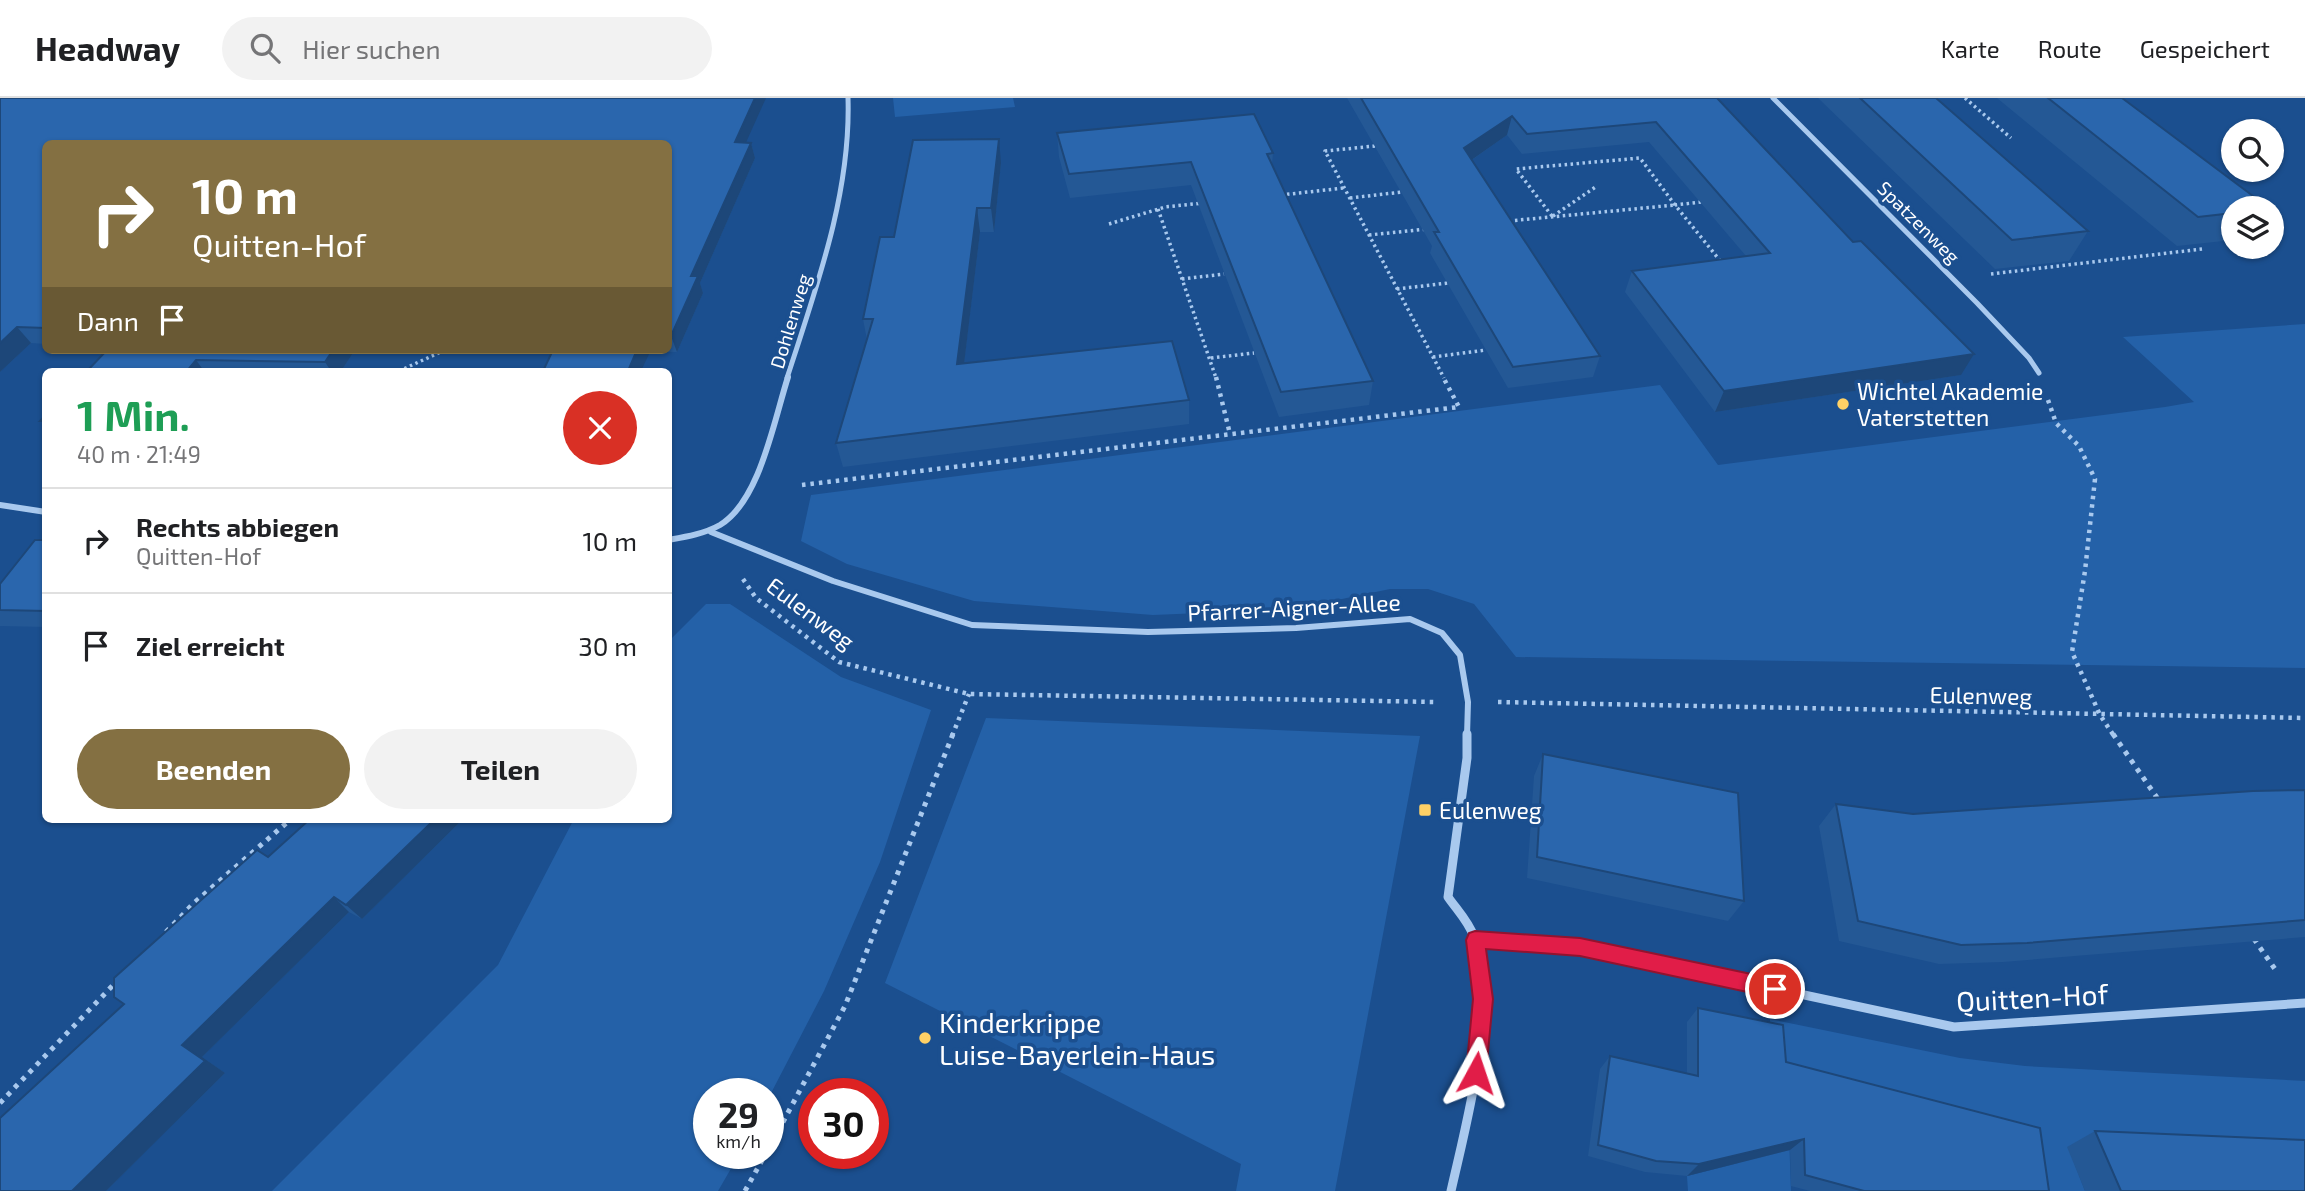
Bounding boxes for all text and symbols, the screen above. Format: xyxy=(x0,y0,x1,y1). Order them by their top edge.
search box xyxy=(222,17,712,80)
text: Headway xyxy=(35,28,180,68)
icon: search xyxy=(246,29,284,67)
text: Hier suchen xyxy=(302,33,441,64)
text: Karte xyxy=(1941,34,2000,63)
text: Route xyxy=(2038,34,2102,63)
text: Gespeichert xyxy=(2140,34,2270,63)
map controls xyxy=(2221,119,2284,259)
button: search xyxy=(2221,119,2284,182)
text: 10 m xyxy=(192,165,298,224)
icon: right xyxy=(77,168,168,259)
street label: Spatzenweg xyxy=(1873,176,1965,268)
button: layers xyxy=(2221,196,2284,259)
text: Quitten-Hof xyxy=(192,225,366,263)
street label: Dohlenweg xyxy=(765,271,815,371)
icon: arrive xyxy=(153,301,191,339)
text: Dann xyxy=(77,305,139,336)
place label: Wichtel Akademie Vaterstetten xyxy=(1857,377,2043,431)
text: 1 Min. xyxy=(77,389,190,439)
button: close xyxy=(563,391,637,465)
marker: Wichtel Akademie Vaterstetten xyxy=(1835,396,1851,412)
text: 40 m · 21:49 xyxy=(77,440,201,468)
text: Rechts abbiegen xyxy=(136,511,339,542)
icon: right xyxy=(77,522,115,560)
text: 10 m xyxy=(582,525,637,556)
text: Quitten-Hof xyxy=(136,542,261,570)
street label: Eulenweg xyxy=(762,571,861,655)
street label: Pfarrer-Aigner-Allee xyxy=(1187,587,1401,627)
icon: arrive xyxy=(77,627,115,665)
text: Ziel erreicht xyxy=(136,630,285,661)
text: 30 m xyxy=(578,630,637,661)
street label: Eulenweg xyxy=(1929,680,2033,710)
button: Beenden xyxy=(77,729,350,809)
button: Teilen xyxy=(364,729,637,809)
place label: Eulenweg xyxy=(1439,796,1542,824)
marker: Eulenweg xyxy=(1417,802,1433,818)
pin xyxy=(1745,959,1805,1019)
icon: arrive xyxy=(1756,970,1794,1008)
street label: Quitten-Hof xyxy=(1955,976,2110,1018)
place label: Kinderkrippe Luise-Bayerlein-Haus xyxy=(939,1005,1215,1071)
marker: Kinderkrippe Luise-Bayerlein-Haus xyxy=(917,1030,933,1046)
position arrow xyxy=(1439,1036,1513,1110)
speed limit sign: 30 xyxy=(798,1078,889,1169)
text: 29 xyxy=(718,1093,759,1135)
text: km/h xyxy=(716,1130,761,1152)

